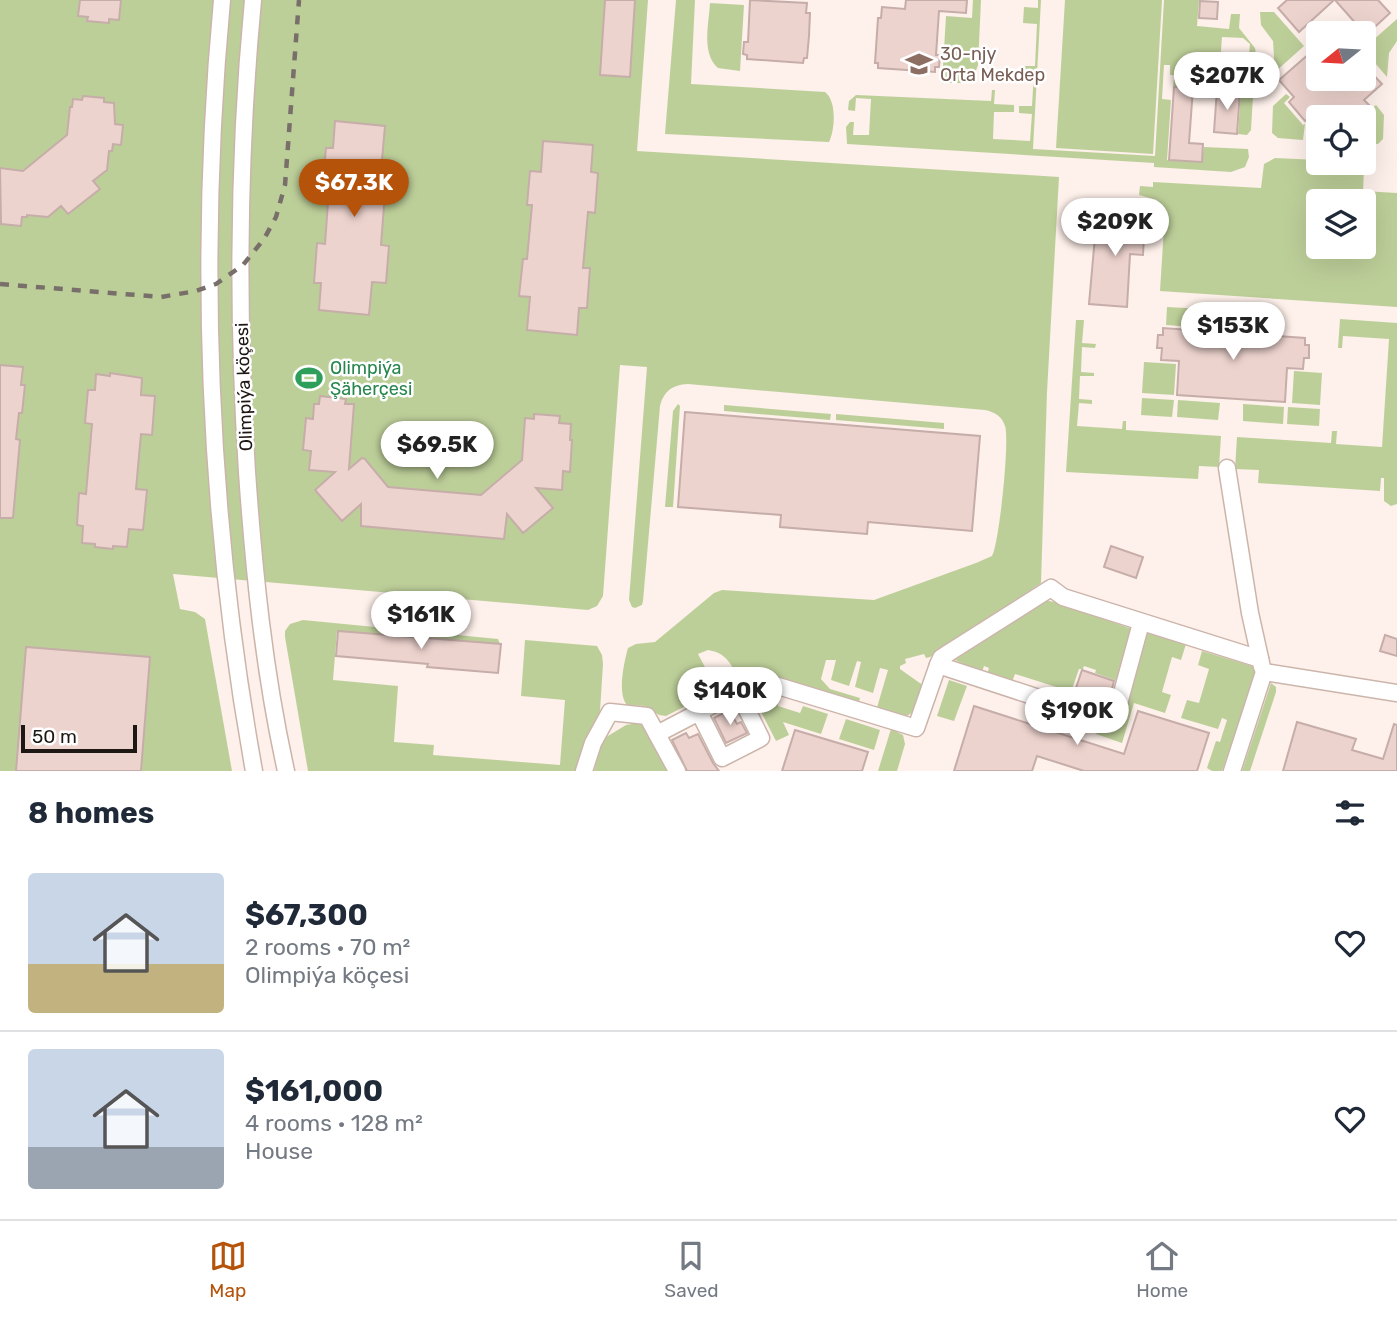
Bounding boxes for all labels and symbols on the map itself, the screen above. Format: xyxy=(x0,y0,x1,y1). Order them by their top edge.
north arrow xyxy=(1306,21,1376,91)
place label: 30-njy Orta Mekdep xyxy=(940,43,1045,86)
school or university icon: 30-njy Orta Mekdep xyxy=(904,49,934,79)
pin: $207K xyxy=(1178,52,1276,112)
pin: $67.3K xyxy=(297,160,411,219)
pin: $209K xyxy=(1066,198,1164,258)
pin: $153K xyxy=(1184,302,1282,362)
street label: Olimpiýa köçesi xyxy=(231,322,257,452)
place label: Olimpiýa Şäherçesi xyxy=(330,357,412,400)
sports icon: Olimpiýa Şäherçesi xyxy=(294,363,324,393)
pin: $69.5K xyxy=(380,421,494,481)
pin: $161K xyxy=(372,592,470,651)
pin: $140K xyxy=(681,668,779,727)
pin: $190K xyxy=(1028,688,1126,747)
scale bar xyxy=(21,722,136,754)

